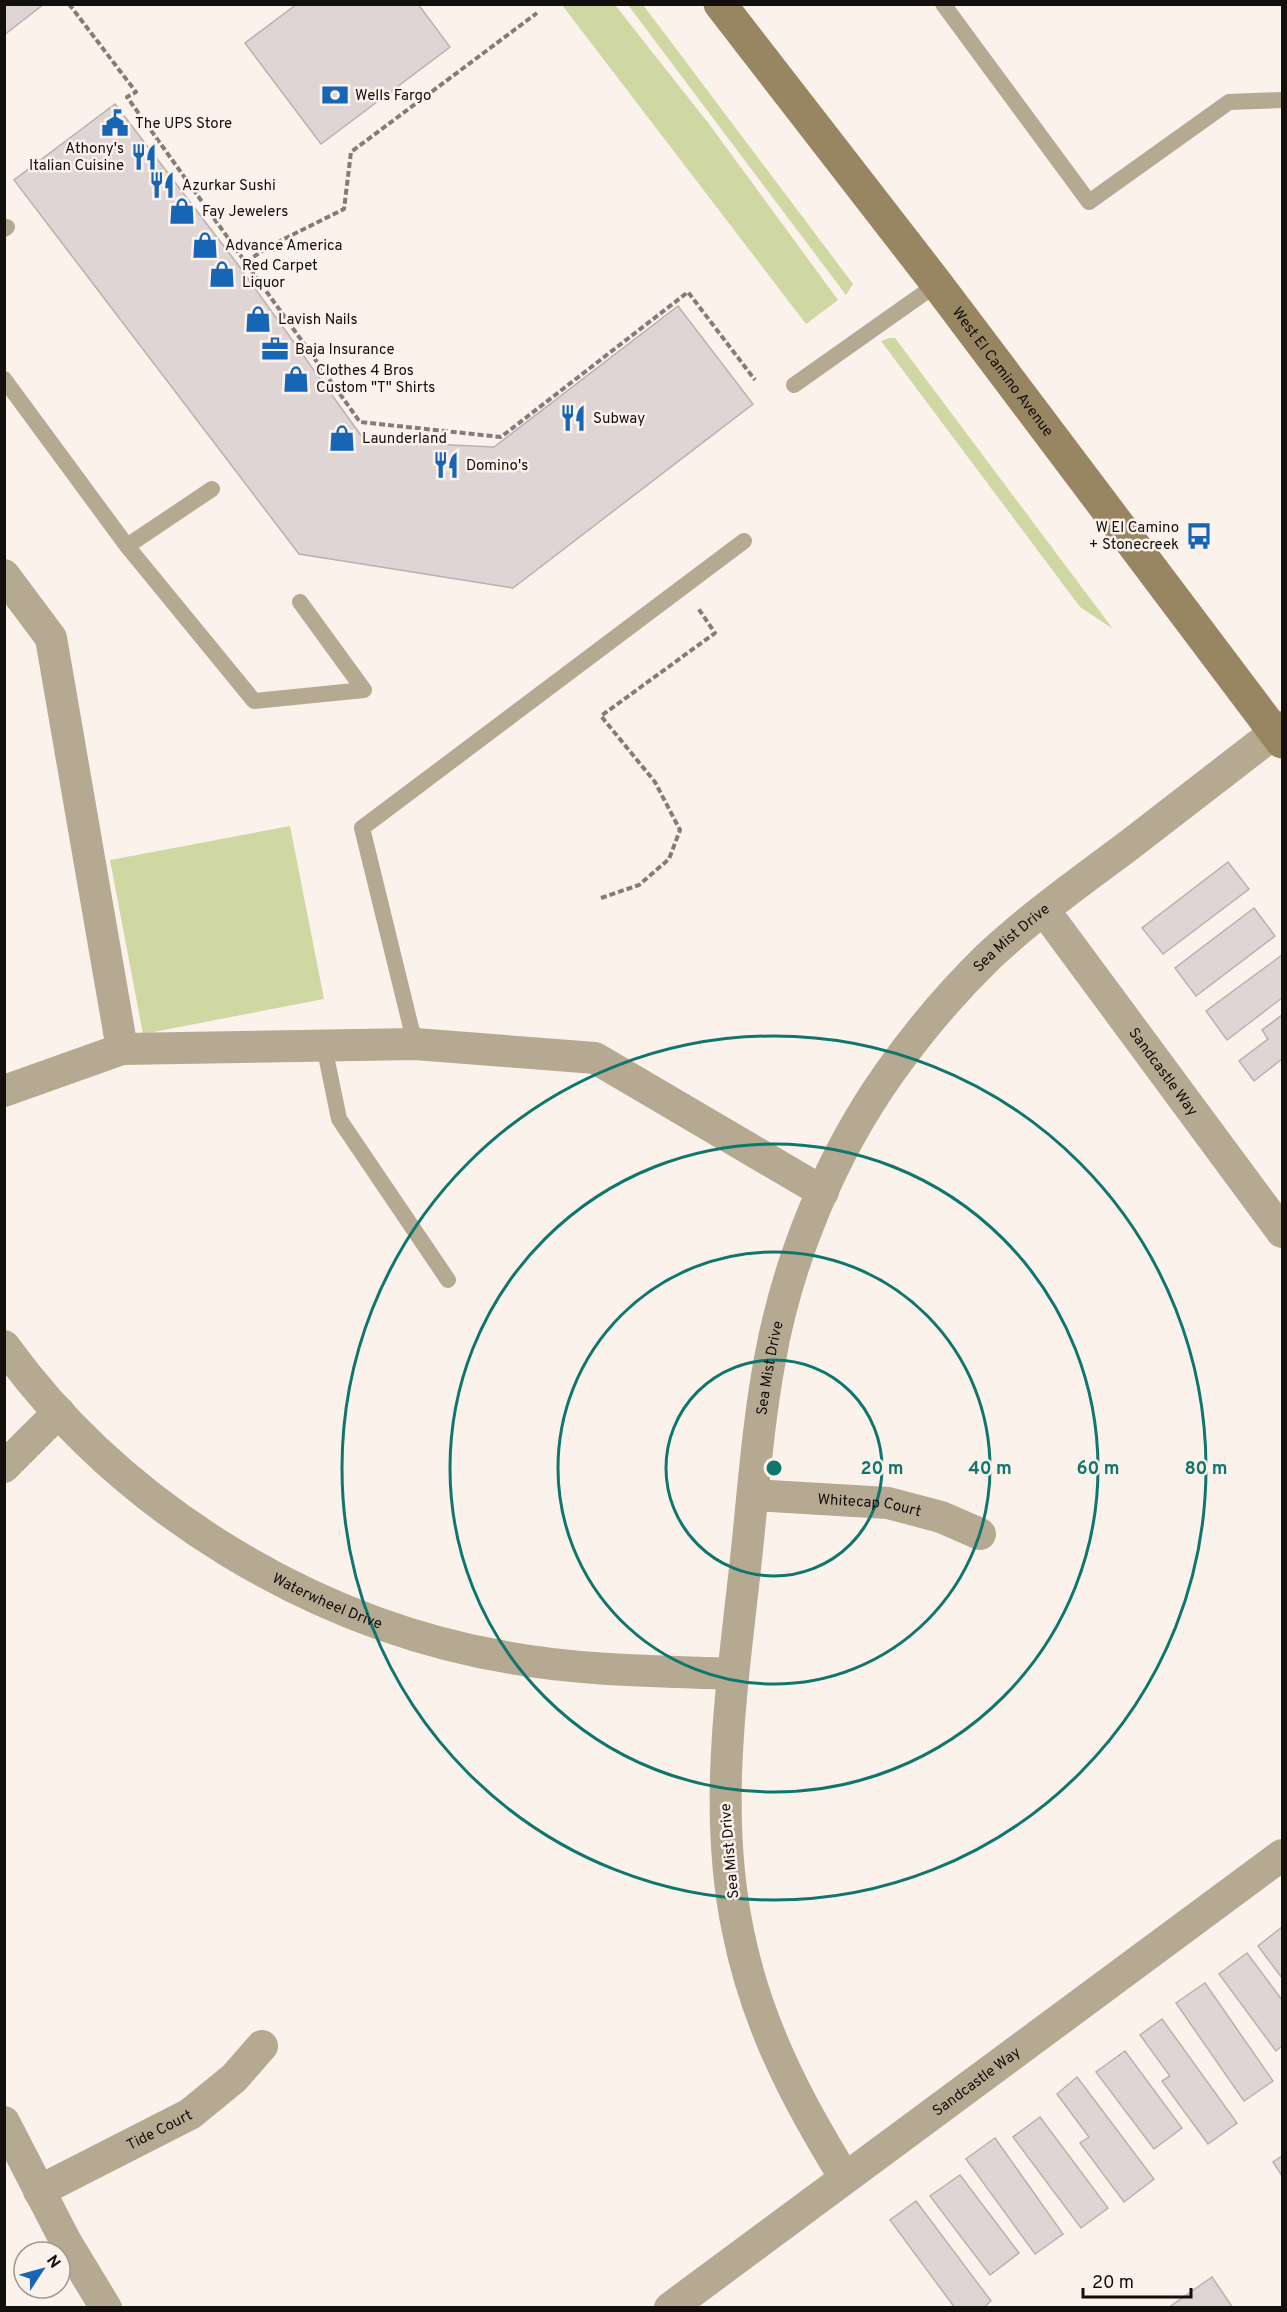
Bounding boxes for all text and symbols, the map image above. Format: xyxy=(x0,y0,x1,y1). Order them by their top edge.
bank icon: Wells Fargo xyxy=(320,80,350,110)
place label: Wells Fargo xyxy=(355,87,431,106)
public building icon: The UPS Store xyxy=(100,108,130,138)
place label: The UPS Store xyxy=(135,115,232,134)
place label: Athony's Italian Cuisine xyxy=(29,140,124,176)
restaurant icon: Athony's Italian Cuisine xyxy=(129,142,159,172)
restaurant icon: Azurkar Sushi xyxy=(147,170,177,200)
place label: Azurkar Sushi xyxy=(182,177,276,196)
shop icon: Fay Jewelers xyxy=(167,196,197,226)
place label: Fay Jewelers xyxy=(202,203,288,222)
shop icon: Advance America xyxy=(190,230,220,260)
place label: Advance America xyxy=(225,237,342,256)
place label: Red Carpet Liquor xyxy=(242,257,318,293)
shop icon: Red Carpet Liquor xyxy=(207,259,237,289)
shop icon: Lavish Nails xyxy=(243,304,273,334)
street label: West El Camino Avenue xyxy=(947,304,1057,441)
place label: Lavish Nails xyxy=(278,311,358,330)
office icon: Baja Insurance xyxy=(260,334,290,364)
place label: Baja Insurance xyxy=(295,341,395,360)
place label: Clothes 4 Bros Custom "T" Shirts xyxy=(316,362,435,398)
shop icon: Clothes 4 Bros Custom "T" Shirts xyxy=(281,364,311,394)
restaurant icon: Subway xyxy=(558,403,588,433)
place label: Subway xyxy=(593,410,645,429)
shop icon: Launderland xyxy=(327,423,357,453)
place label: Launderland xyxy=(362,430,447,449)
restaurant icon: Domino's xyxy=(431,450,461,480)
place label: Domino's xyxy=(466,457,528,476)
place label: W El Camino + Stonecreek xyxy=(1089,519,1179,555)
bus stop icon: W El Camino + Stonecreek xyxy=(1184,521,1214,551)
street label: Sea Mist Drive xyxy=(970,900,1054,977)
street label: Sandcastle Way xyxy=(1123,1025,1201,1120)
street label: Sea Mist Drive xyxy=(753,1319,789,1417)
centre of rings xyxy=(764,1458,784,1478)
text: 20 m xyxy=(860,1458,904,1481)
text: 40 m xyxy=(968,1458,1012,1481)
text: 60 m xyxy=(1076,1458,1120,1481)
text: 80 m xyxy=(1184,1458,1228,1481)
street label: Whitecap Court xyxy=(817,1491,923,1522)
street label: Waterwheel Drive xyxy=(268,1570,385,1635)
street label: Sea Mist Drive xyxy=(717,1802,744,1899)
street label: Sandcastle Way xyxy=(929,2044,1025,2121)
street label: Tide Court xyxy=(124,2106,196,2156)
north arrow xyxy=(12,2240,72,2300)
text: N xyxy=(41,2252,64,2273)
scale bar xyxy=(1083,2261,1191,2299)
text: 20 m xyxy=(1092,2272,1134,2295)

